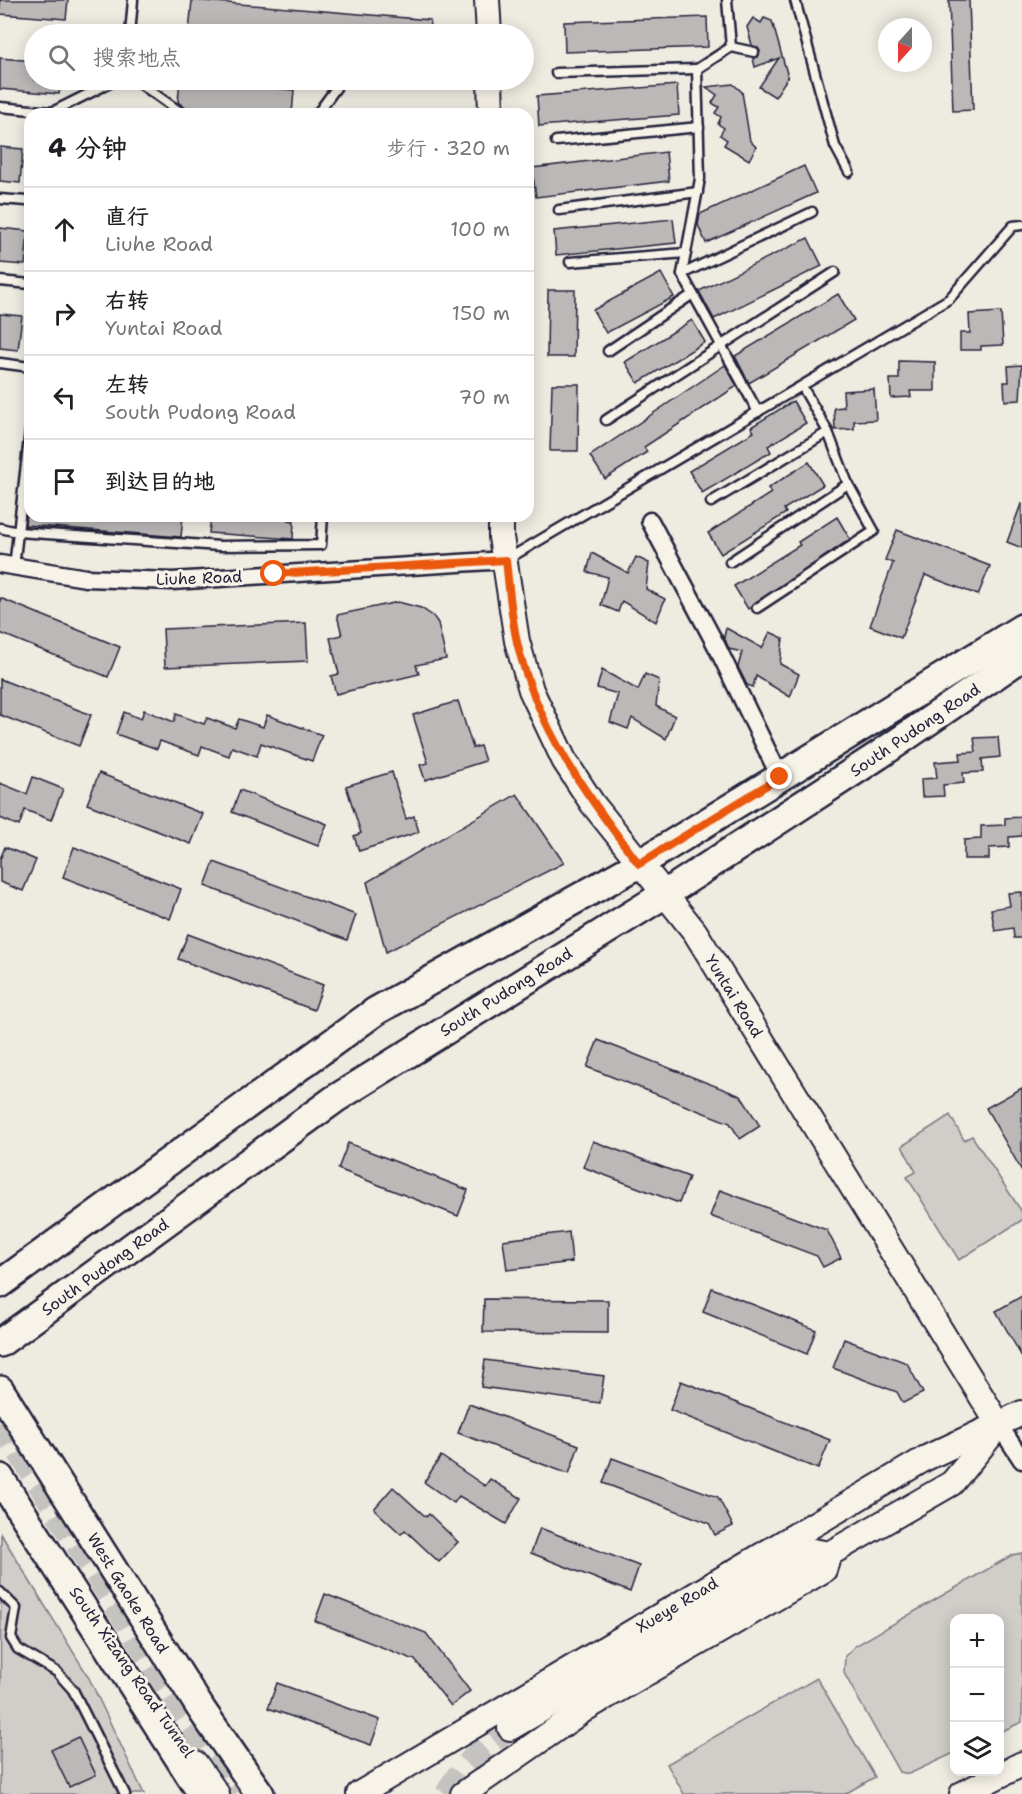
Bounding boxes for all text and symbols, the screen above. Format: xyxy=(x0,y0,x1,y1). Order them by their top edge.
north arrow xyxy=(878,18,932,72)
search box xyxy=(24,24,534,90)
icon: search xyxy=(45,41,78,74)
text: 搜索地点 xyxy=(93,43,181,72)
text: 4 分钟 xyxy=(48,130,127,165)
text: 步行 · 320 m xyxy=(387,135,510,161)
text: 直行 xyxy=(105,202,149,231)
icon: ahead xyxy=(48,213,81,246)
text: 100 m xyxy=(450,216,510,242)
text: Liuhe Road xyxy=(105,231,213,257)
text: 右转 xyxy=(105,286,149,315)
icon: right xyxy=(48,297,81,330)
text: 150 m xyxy=(452,300,510,326)
text: Yuntai Road xyxy=(105,315,222,341)
text: 左转 xyxy=(105,370,149,399)
icon: left xyxy=(48,381,81,414)
text: 70 m xyxy=(458,384,510,410)
text: South Pudong Road xyxy=(105,399,296,425)
icon: arrive xyxy=(48,465,81,498)
text: 到达目的地 xyxy=(105,467,215,496)
route start xyxy=(260,560,286,586)
street label: Liuhe Road xyxy=(155,566,243,590)
street label: South Pudong Road xyxy=(846,679,984,781)
route end xyxy=(766,763,792,789)
street label: South Pudong Road xyxy=(436,943,576,1041)
street label: Yuntai Road xyxy=(700,951,768,1041)
street label: South Pudong Road xyxy=(37,1214,173,1320)
street label: West Gaoke Road xyxy=(82,1529,174,1657)
street label: Xueye Road xyxy=(632,1572,722,1638)
street label: South Xizang Road Tunnel xyxy=(65,1582,199,1762)
map controls xyxy=(950,1614,1004,1776)
button: + xyxy=(950,1614,1004,1668)
button: − xyxy=(950,1668,1004,1722)
button: layers xyxy=(950,1722,1004,1776)

